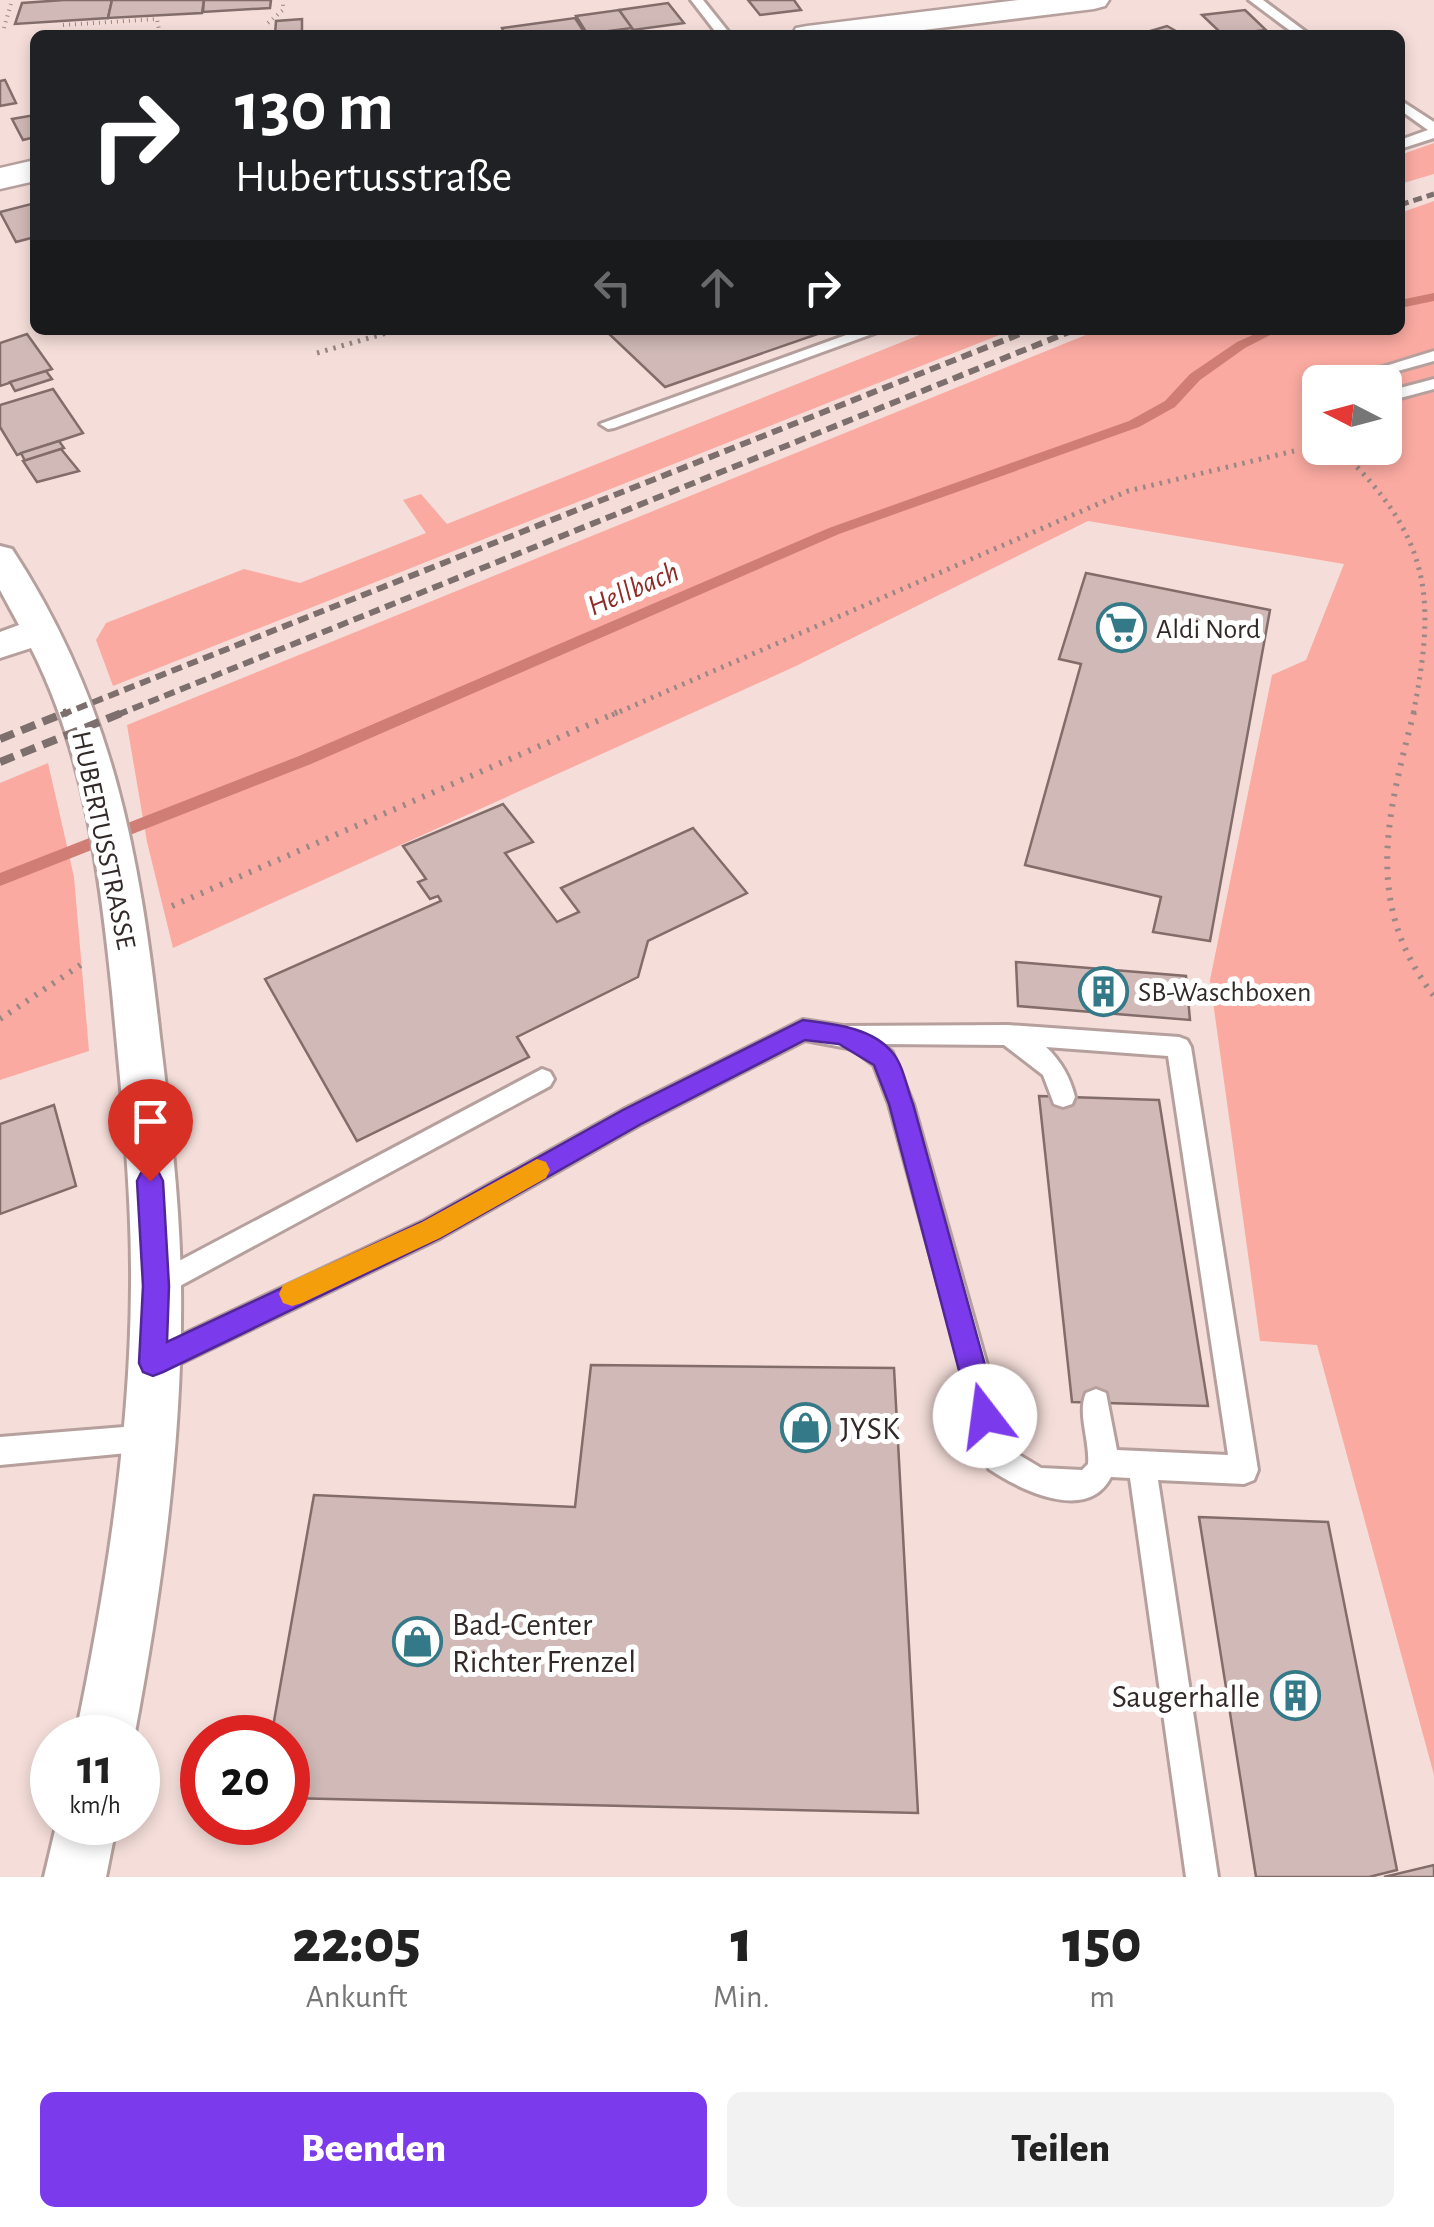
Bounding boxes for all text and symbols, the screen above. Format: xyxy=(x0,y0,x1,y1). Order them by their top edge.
icon: right xyxy=(70,70,200,200)
text: 130 m xyxy=(235,73,394,143)
text: Hubertusstraße xyxy=(235,155,512,200)
icon: left xyxy=(585,260,640,315)
icon: ahead xyxy=(690,260,745,315)
icon: right xyxy=(795,260,850,315)
north arrow xyxy=(1302,365,1402,465)
map controls xyxy=(1302,365,1402,465)
water label: Hellbach xyxy=(583,556,683,621)
supermarket icon: Aldi Nord xyxy=(1095,602,1147,654)
place label: Aldi Nord xyxy=(1156,616,1261,644)
street label: HUBERTUSSTRASSE xyxy=(66,729,140,952)
building icon: SB-Waschboxen xyxy=(1077,965,1129,1017)
place label: SB-Waschboxen xyxy=(1138,979,1312,1007)
pin xyxy=(108,1079,193,1182)
icon: arrive xyxy=(123,1094,178,1149)
position arrow xyxy=(933,1364,1037,1468)
shop icon: JYSK xyxy=(779,1402,831,1454)
place label: JYSK xyxy=(840,1413,900,1445)
place label: Bad-Center Richter Frenzel xyxy=(452,1609,636,1678)
shop icon: Bad-Center Richter Frenzel xyxy=(391,1616,443,1668)
building icon: Saugerhalle xyxy=(1269,1670,1321,1722)
place label: Saugerhalle xyxy=(1112,1681,1260,1713)
speed limit sign: 20 xyxy=(180,1715,310,1845)
text: 11 xyxy=(77,1743,113,1793)
text: km/h xyxy=(69,1793,121,1818)
text: 22:05 xyxy=(292,1913,421,1973)
text: 1 xyxy=(730,1913,753,1973)
text: 150 xyxy=(1062,1913,1142,1973)
text: Ankunft xyxy=(306,1981,407,2013)
text: Min. xyxy=(713,1981,770,2013)
text: m xyxy=(1089,1981,1115,2013)
button: Beenden xyxy=(40,2092,707,2207)
button: Teilen xyxy=(727,2092,1394,2207)

